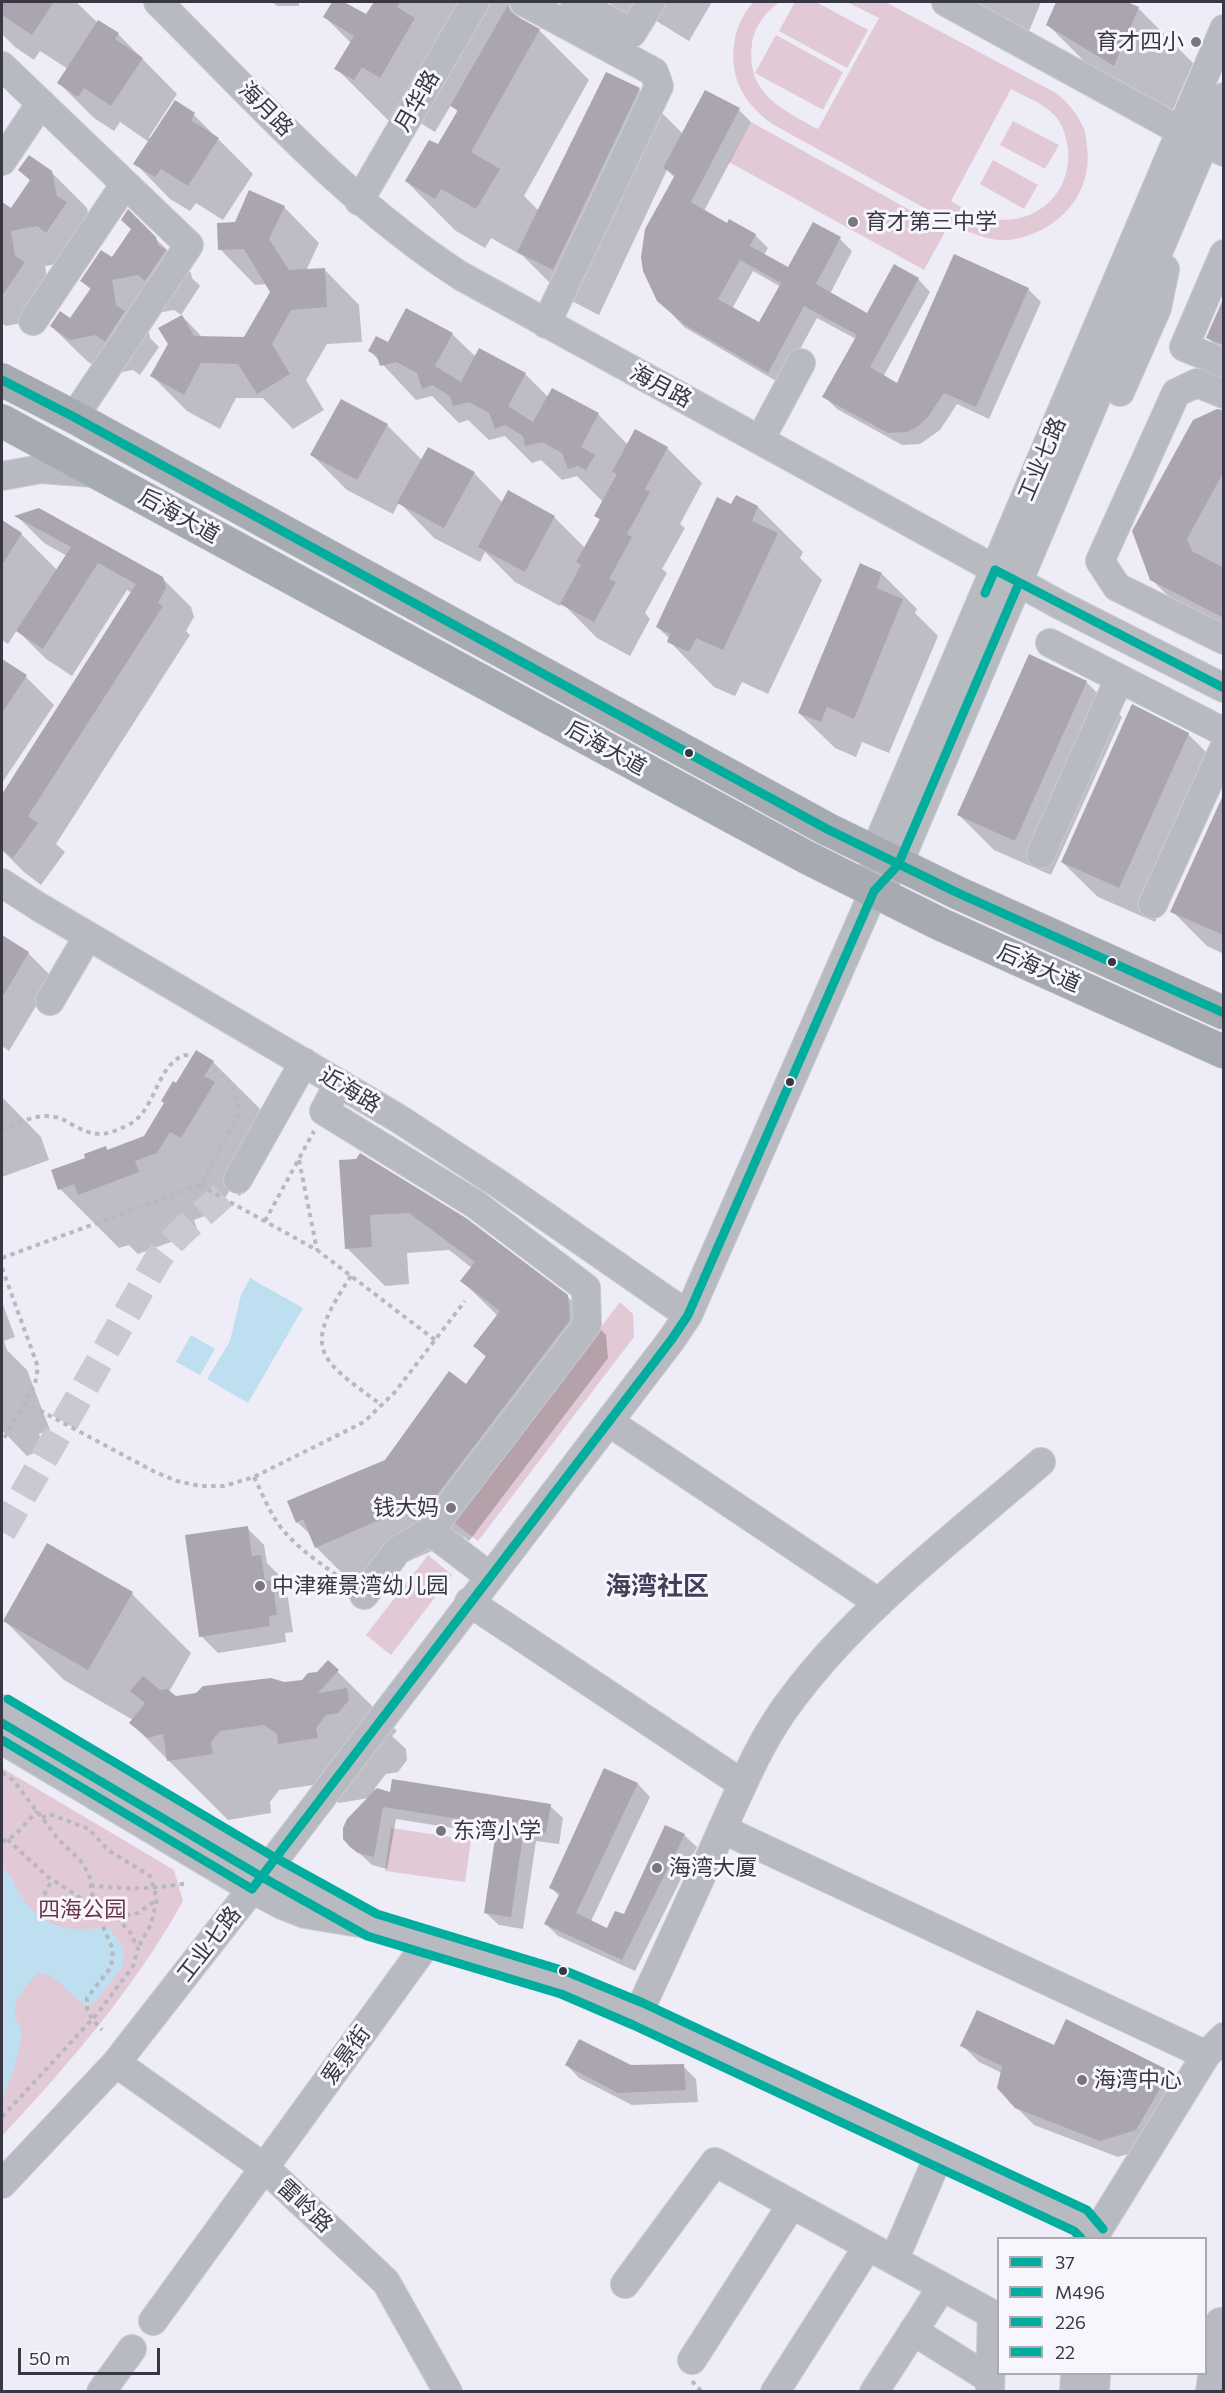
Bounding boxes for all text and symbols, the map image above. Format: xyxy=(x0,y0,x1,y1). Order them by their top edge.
place label: 育才四小 xyxy=(1096,29,1184,55)
marker: 育才四小 xyxy=(1189,35,1203,49)
street label: 月华路 xyxy=(389,66,445,136)
street label: 海月路 xyxy=(233,76,299,142)
place label: 育才第三中学 xyxy=(865,209,997,235)
marker: 育才第三中学 xyxy=(846,215,860,229)
street label: 海月路 xyxy=(626,359,696,413)
street label: 工业七路 xyxy=(1013,413,1071,505)
street label: 后海大道 xyxy=(134,483,224,549)
street label: 后海大道 xyxy=(561,715,651,781)
unlabelled marker xyxy=(683,747,695,759)
street label: 后海大道 xyxy=(993,938,1085,998)
unlabelled marker xyxy=(1106,956,1118,968)
street label: 近海路 xyxy=(315,1062,385,1118)
unlabelled marker xyxy=(784,1076,796,1088)
place label: 钱大妈 xyxy=(373,1495,439,1521)
marker: 钱大妈 xyxy=(444,1501,458,1515)
district label: 海湾社区 xyxy=(605,1570,709,1602)
place label: 中津雍景湾幼儿园 xyxy=(272,1573,448,1599)
marker: 中津雍景湾幼儿园 xyxy=(253,1579,267,1593)
place label: 东湾小学 xyxy=(453,1818,541,1844)
marker: 东湾小学 xyxy=(434,1824,448,1838)
place label: 海湾大厦 xyxy=(669,1855,757,1881)
marker: 海湾大厦 xyxy=(650,1861,664,1875)
park label: 四海公园 xyxy=(38,1897,126,1923)
street label: 工业七路 xyxy=(172,1901,246,1987)
unlabelled marker xyxy=(557,1965,569,1977)
street label: 爱景街 xyxy=(316,2021,376,2089)
place label: 海湾中心 xyxy=(1094,2067,1182,2093)
marker: 海湾中心 xyxy=(1075,2073,1089,2087)
street label: 雷岭路 xyxy=(272,2174,338,2238)
legend xyxy=(997,2237,1207,2375)
text: 37 xyxy=(1055,2251,1075,2273)
text: M496 xyxy=(1055,2281,1105,2303)
text: 226 xyxy=(1055,2311,1086,2333)
scale bar xyxy=(21,2336,164,2374)
text: 22 xyxy=(1055,2341,1075,2363)
text: 50 m xyxy=(29,2347,70,2369)

